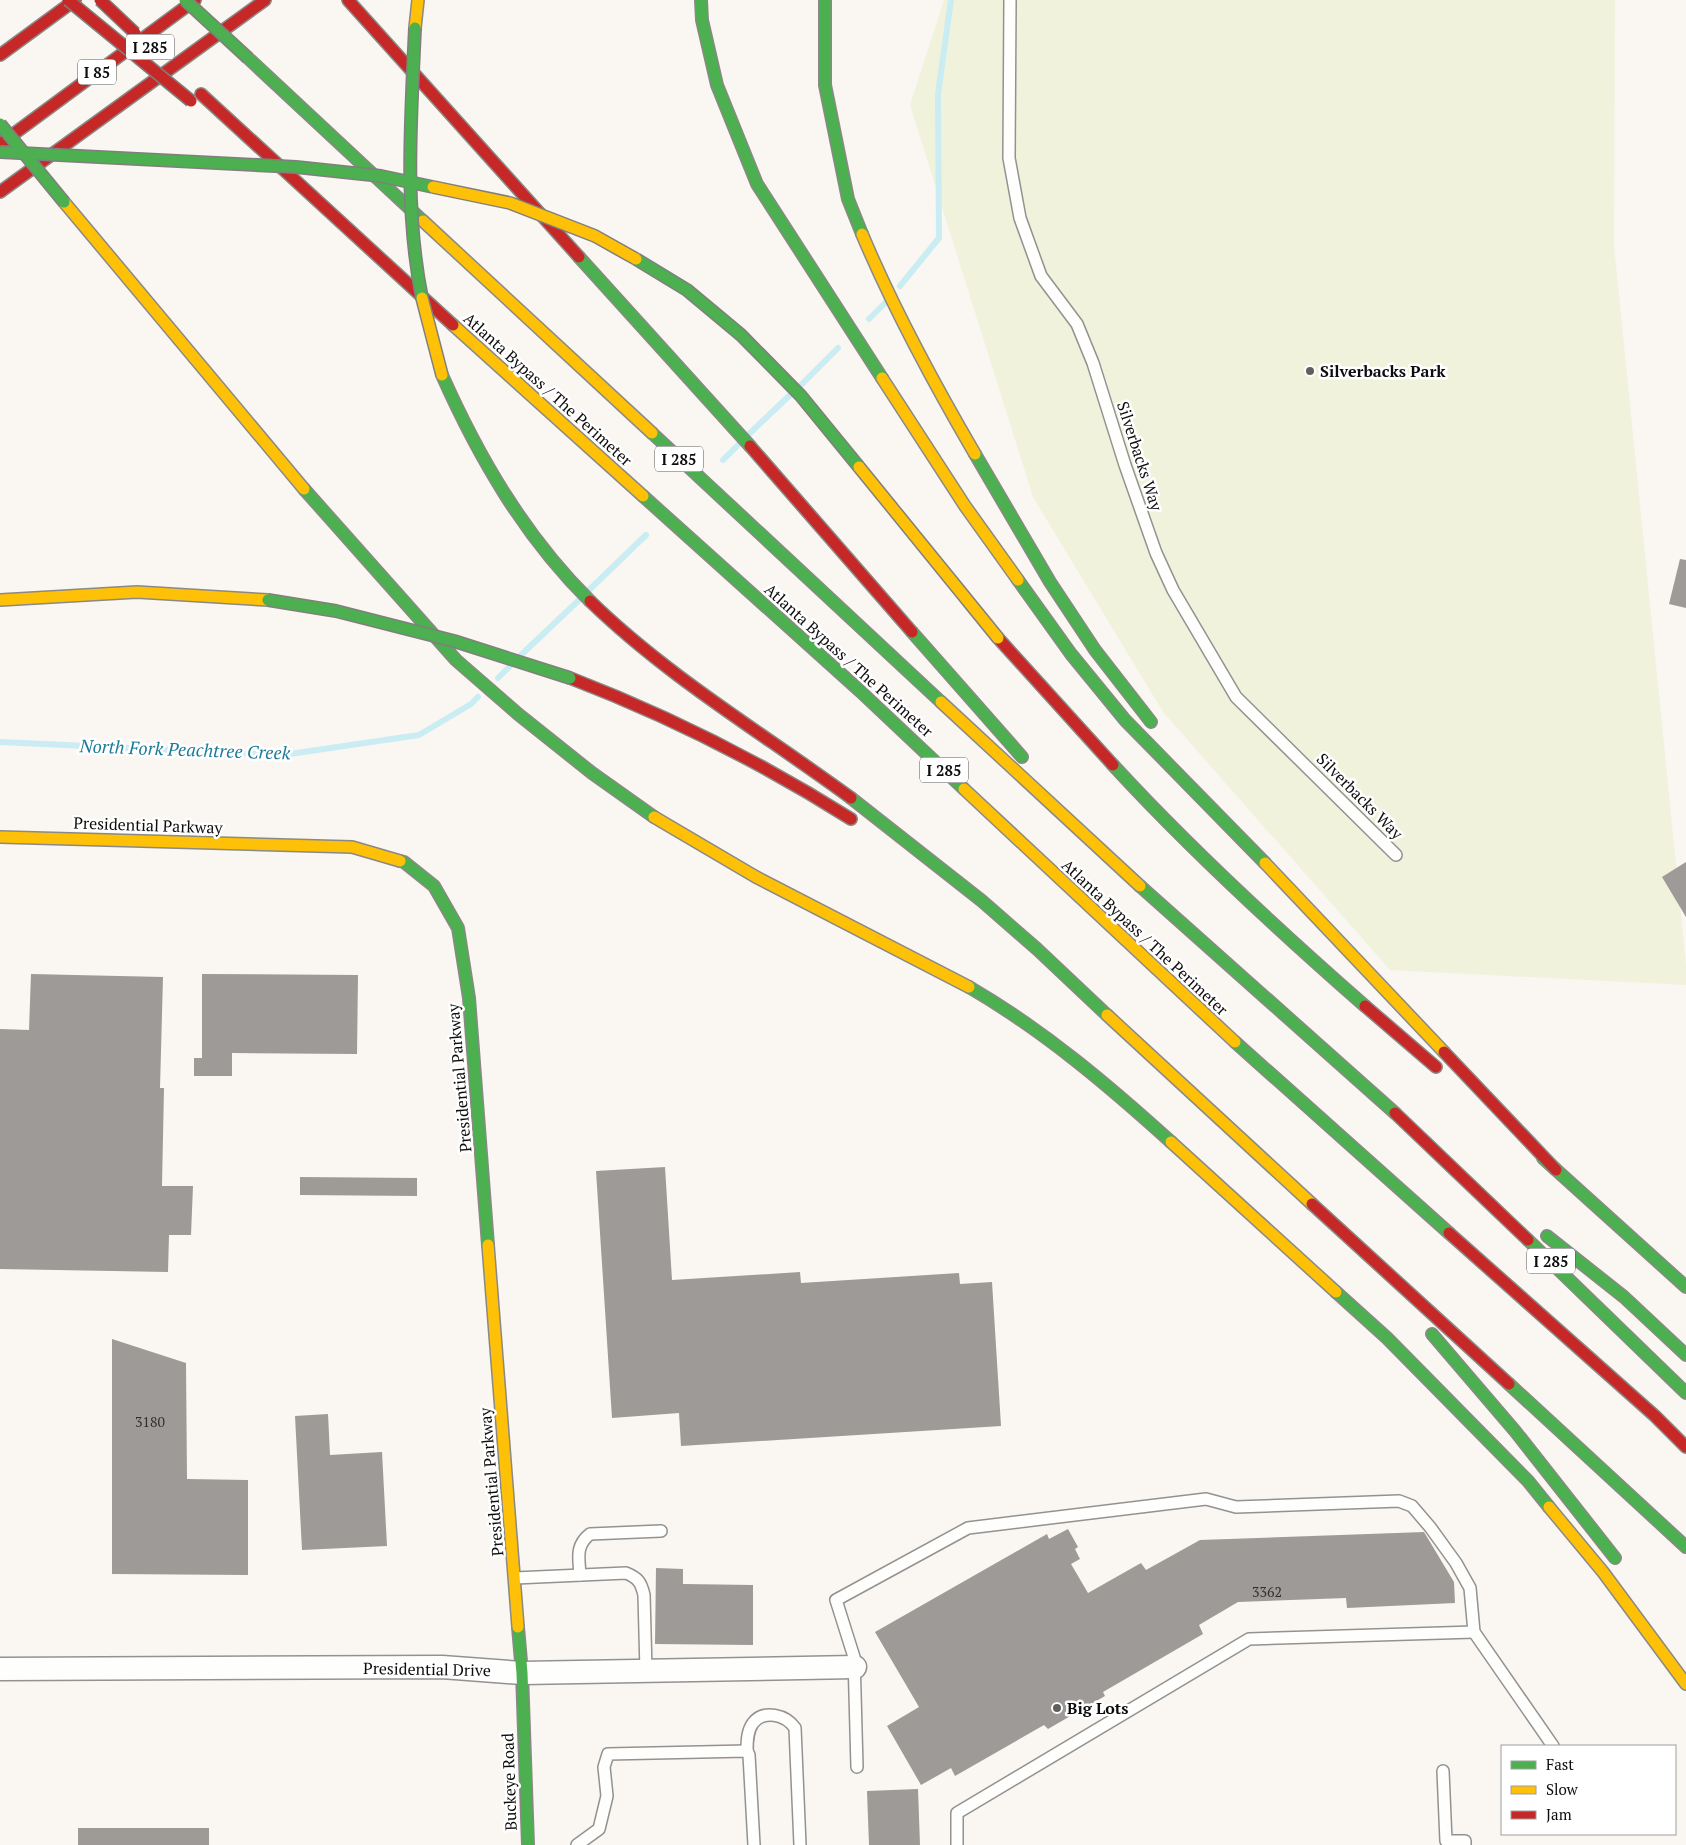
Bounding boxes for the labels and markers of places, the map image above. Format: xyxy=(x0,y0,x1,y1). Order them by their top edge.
place label: Silverbacks Park xyxy=(1320,360,1446,382)
marker: Silverbacks Park xyxy=(1304,365,1316,377)
place label: Big Lots xyxy=(1067,1697,1128,1719)
marker: Big Lots xyxy=(1051,1702,1063,1714)

